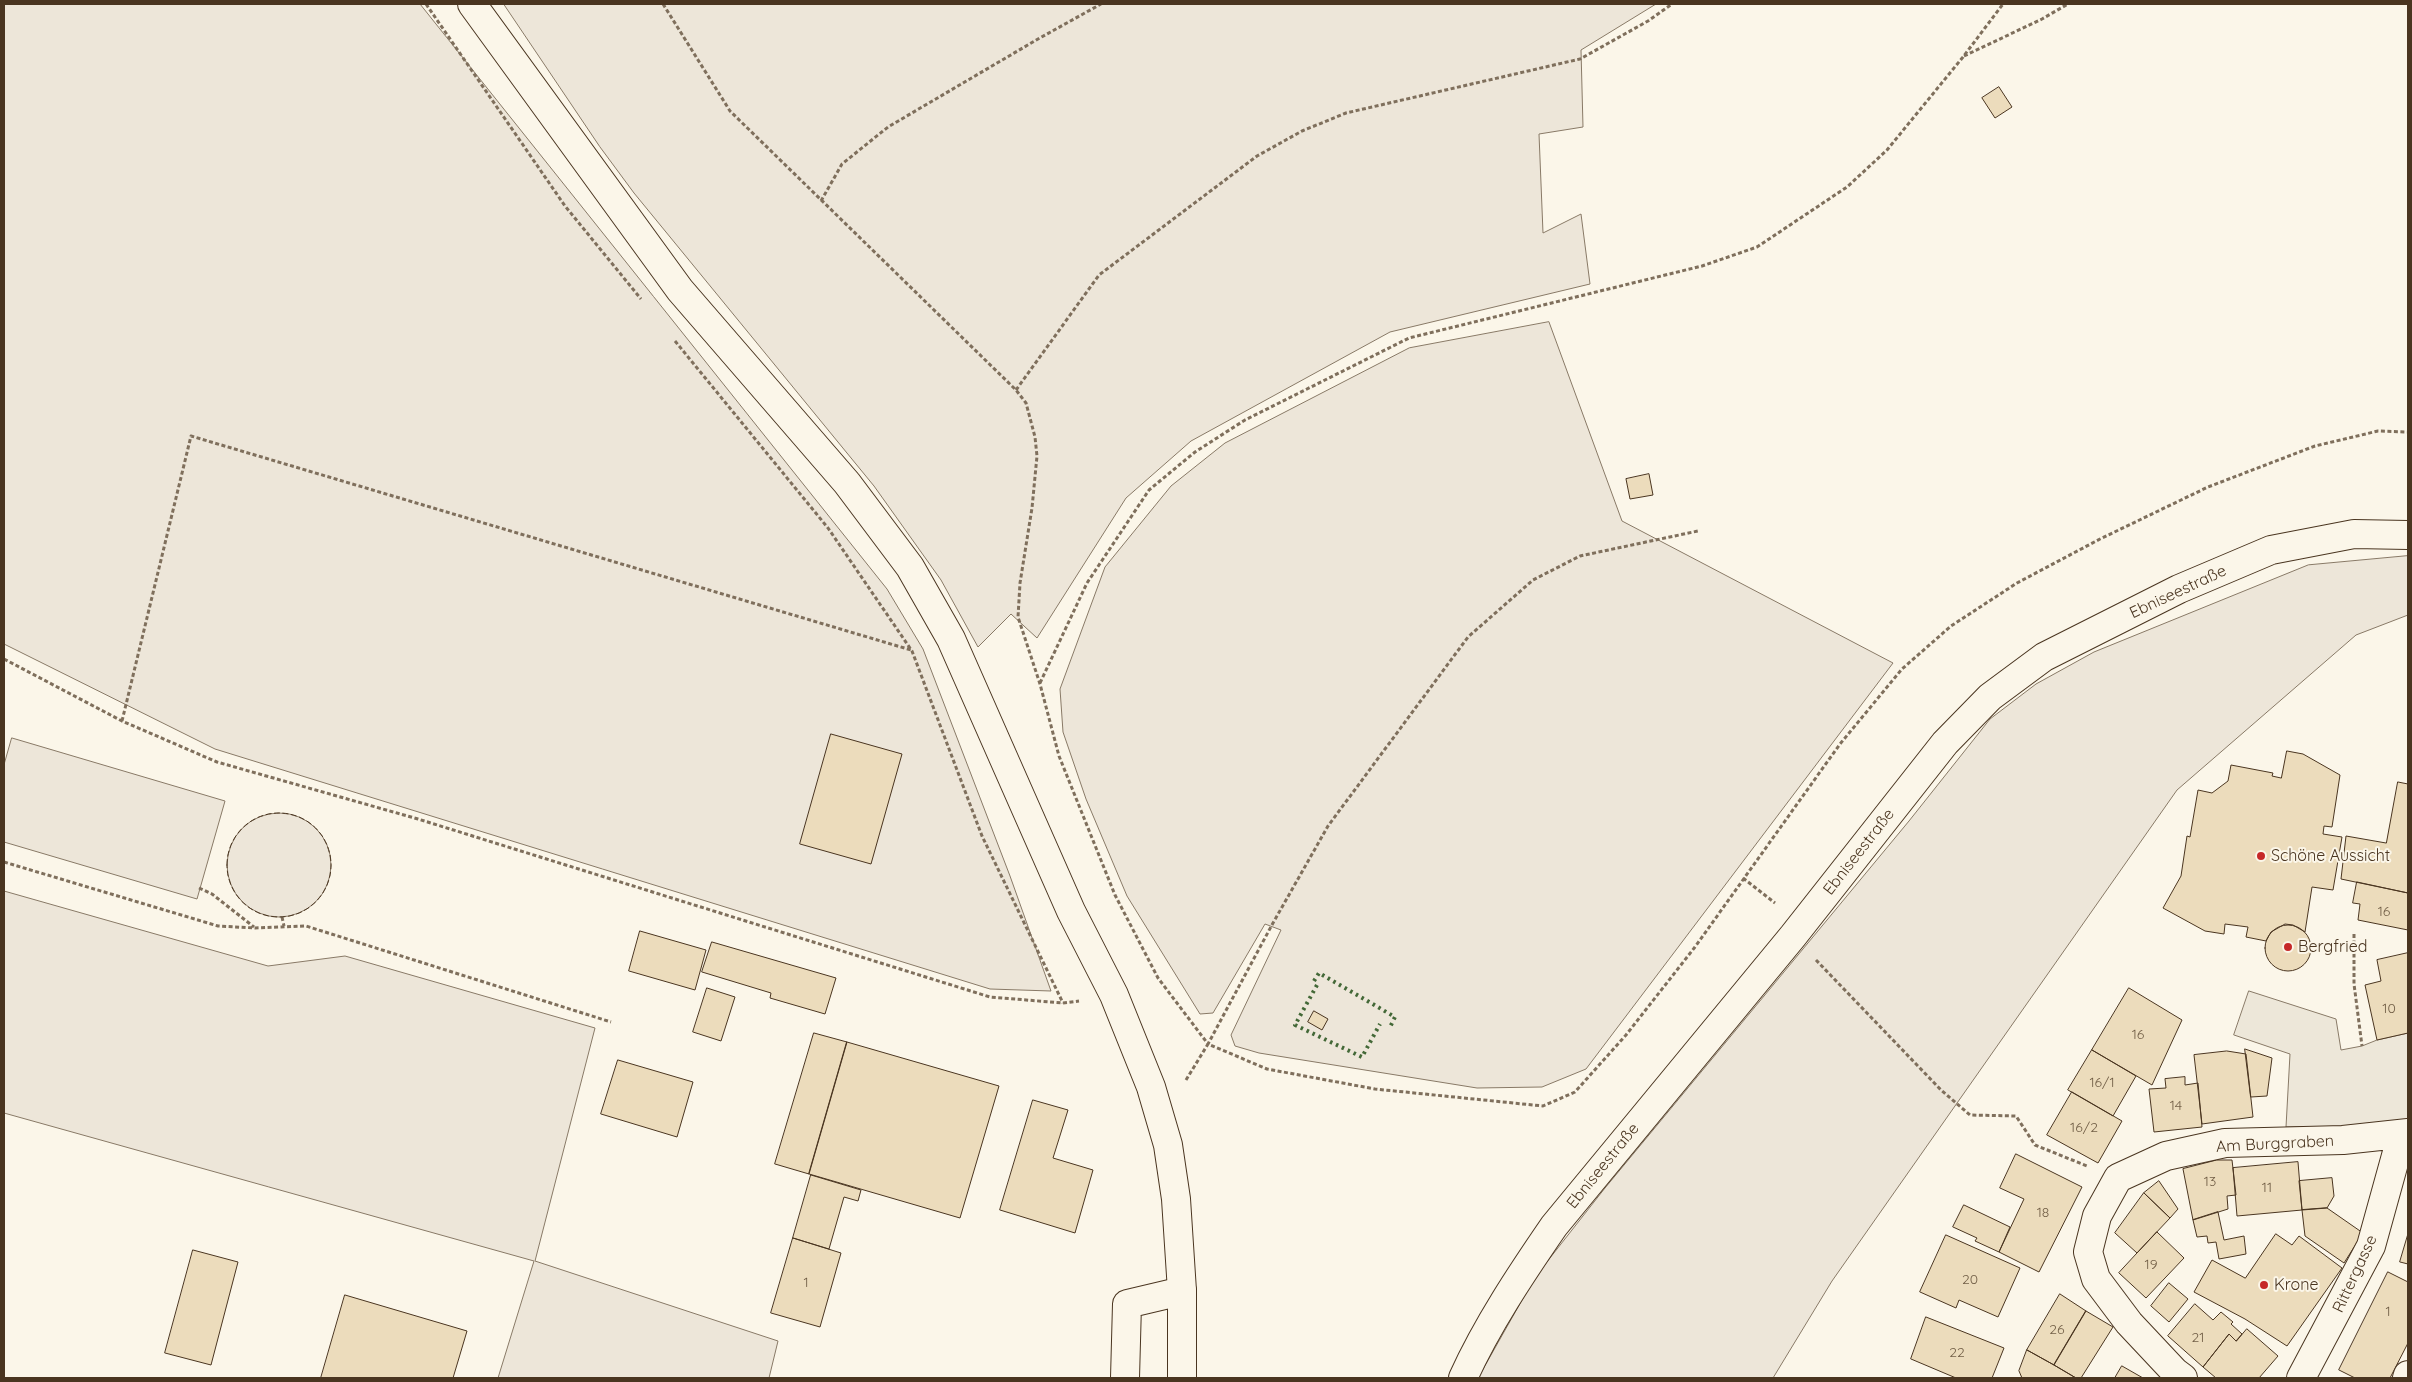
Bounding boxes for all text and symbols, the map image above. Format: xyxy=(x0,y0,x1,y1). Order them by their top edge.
street label: Ebniseestraße xyxy=(2127,561,2229,623)
street label: Ebniseestraße xyxy=(1819,805,1899,899)
place label: Schöne Aussicht xyxy=(2271,846,2390,866)
marker: Schöne Aussicht xyxy=(2255,850,2267,862)
house number: 16 xyxy=(2378,904,2390,920)
place label: Bergfried xyxy=(2298,937,2367,957)
marker: Bergfried xyxy=(2282,941,2294,953)
house number: 10 xyxy=(2382,1001,2396,1017)
house number: 16 xyxy=(2132,1027,2144,1043)
house number: 16/1 xyxy=(2089,1075,2115,1091)
house number: 14 xyxy=(2170,1098,2182,1114)
street label: Ebniseestraße xyxy=(1563,1119,1643,1213)
house number: 16/2 xyxy=(2070,1120,2098,1136)
street label: Am Burggraben xyxy=(2215,1131,2335,1157)
house number: 13 xyxy=(2204,1174,2216,1190)
house number: 11 xyxy=(2262,1180,2272,1196)
house number: 18 xyxy=(2037,1205,2049,1221)
street label: Rittergasse xyxy=(2329,1232,2381,1316)
house number: 19 xyxy=(2145,1257,2157,1273)
house number: 20 xyxy=(1962,1272,1978,1288)
house number: 1 xyxy=(803,1275,809,1291)
place label: Krone xyxy=(2274,1275,2318,1295)
marker: Krone xyxy=(2258,1279,2270,1291)
house number: 1 xyxy=(2385,1304,2391,1320)
house number: 26 xyxy=(2049,1322,2065,1338)
house number: 21 xyxy=(2192,1330,2204,1346)
house number: 22 xyxy=(1949,1345,1965,1361)

